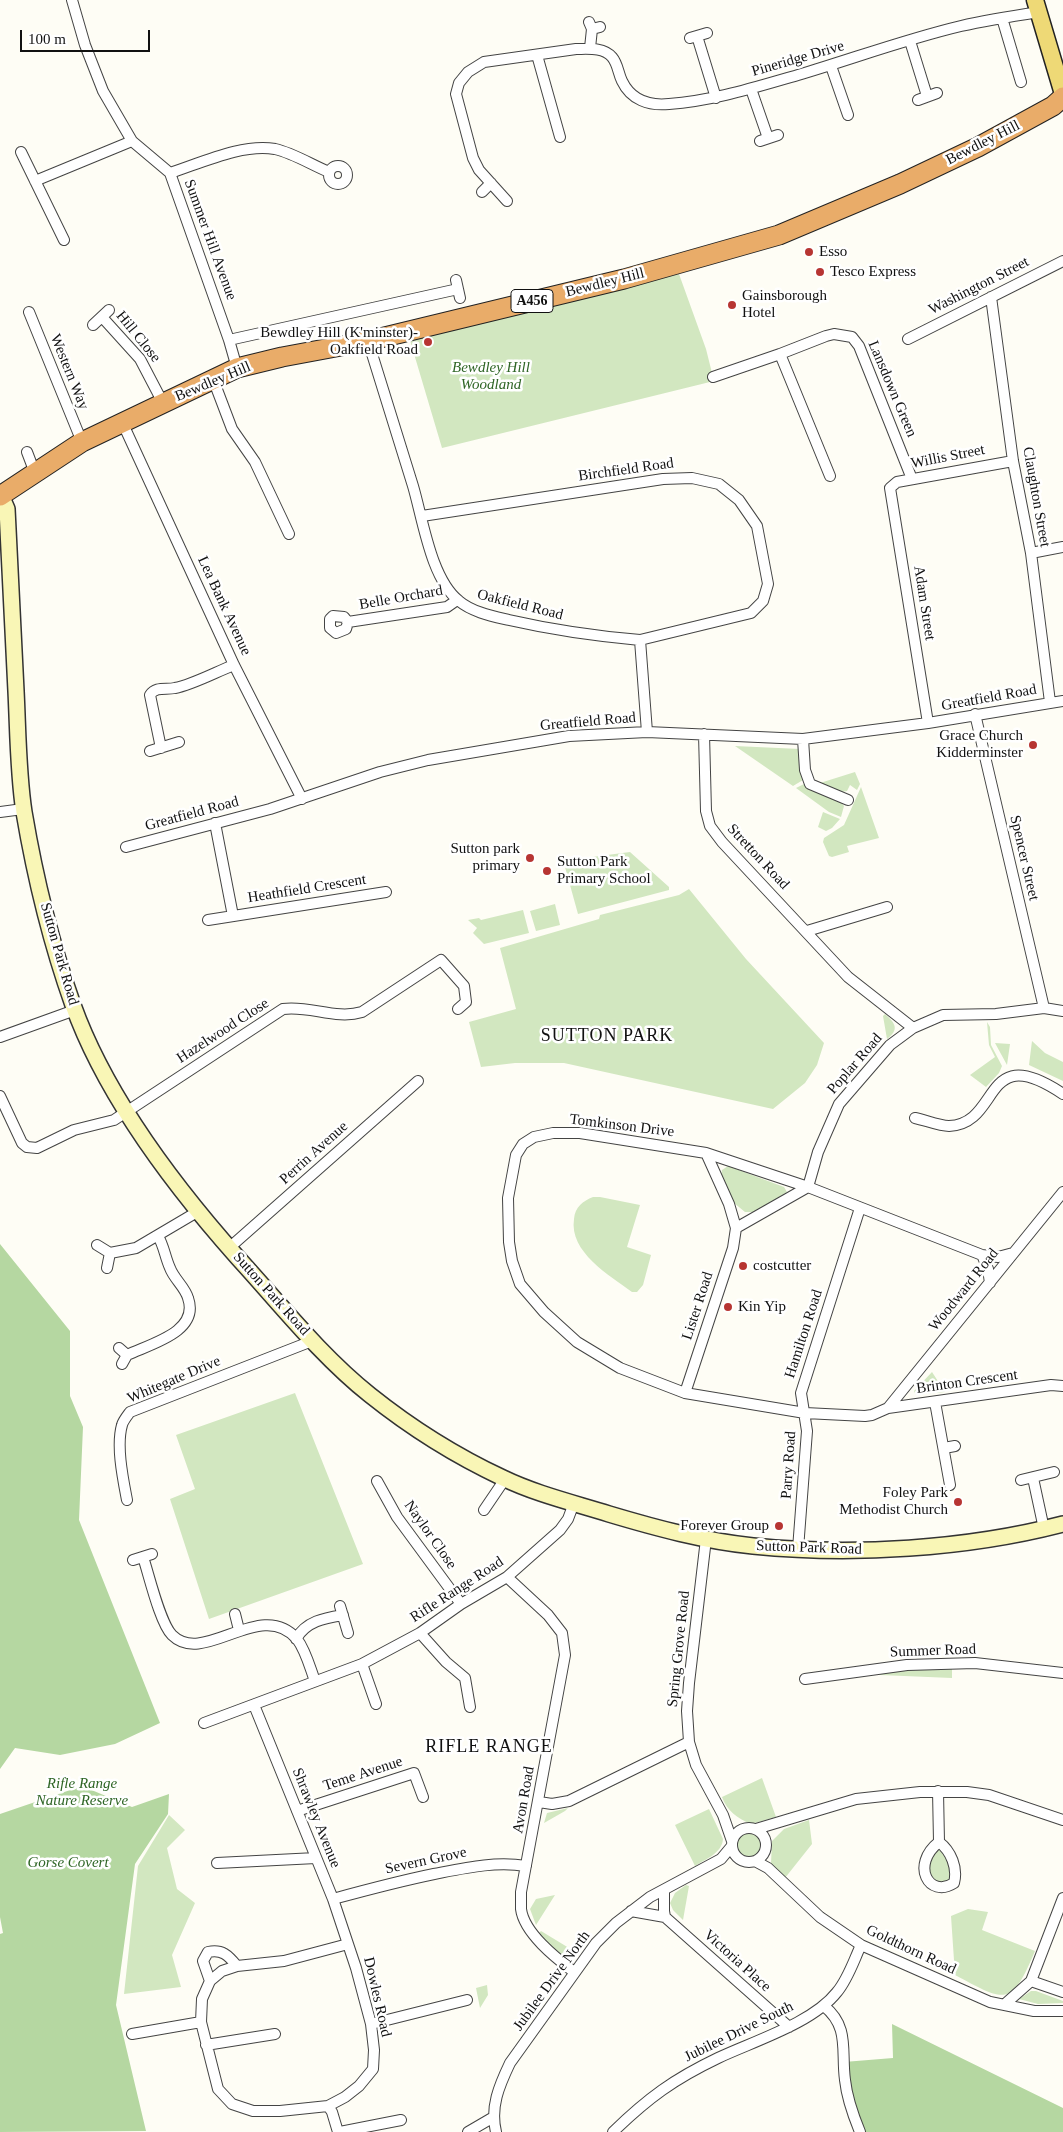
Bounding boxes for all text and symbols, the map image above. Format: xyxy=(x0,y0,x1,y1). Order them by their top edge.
scale bar xyxy=(22,20,152,52)
text: 100 m xyxy=(28,31,66,47)
street label: Pineridge Drive xyxy=(750,37,846,81)
street label: Bewdley Hill xyxy=(943,117,1023,169)
street label: Summer Hill Avenue xyxy=(180,177,240,303)
place label: Esso xyxy=(819,243,847,261)
marker: Esso xyxy=(803,246,815,258)
street label: Washington Street xyxy=(926,253,1032,319)
place label: Tesco Express xyxy=(830,263,916,281)
street label: Bewdley Hill xyxy=(564,265,646,301)
marker: Tesco Express xyxy=(814,266,826,278)
place label: Gainsborough Hotel xyxy=(742,287,827,322)
road number: A456 xyxy=(511,290,553,312)
marker: Gainsborough Hotel xyxy=(726,299,738,311)
street label: Hill Close xyxy=(112,308,164,366)
place label: Bewdley Hill (K'minster)- Oakfield Road xyxy=(260,324,418,359)
street label: Western Way xyxy=(46,332,92,412)
marker: Bewdley Hill (K'minster)- Oakfield Road xyxy=(422,336,434,348)
street label: Lansdown Green xyxy=(864,338,920,440)
street label: Bewdley Hill xyxy=(172,358,254,406)
park label: Bewdley Hill Woodland xyxy=(452,359,530,394)
street label: Willis Street xyxy=(910,441,986,473)
street label: Claughton Street xyxy=(1018,446,1054,548)
street label: Birchfield Road xyxy=(577,454,675,486)
street label: Lea Bank Avenue xyxy=(193,554,255,658)
street label: Adam Street xyxy=(909,564,939,642)
street label: Belle Orchard xyxy=(358,582,444,614)
street label: Oakfield Road xyxy=(475,586,565,624)
street label: Greatfield Road xyxy=(940,681,1038,715)
street label: Greatfield Road xyxy=(539,709,637,735)
place label: Grace Church Kidderminster xyxy=(936,727,1023,762)
marker: Grace Church Kidderminster xyxy=(1027,739,1039,751)
street label: Greatfield Road xyxy=(143,793,241,835)
street label: Spencer Street xyxy=(1005,814,1043,902)
street label: Stretton Road xyxy=(723,821,793,893)
place label: Sutton park primary xyxy=(450,840,520,875)
marker: Sutton park primary xyxy=(524,852,536,864)
place label: Sutton Park Primary School xyxy=(557,853,651,888)
marker: Sutton Park Primary School xyxy=(541,865,553,877)
street label: Heathfield Crescent xyxy=(247,871,367,907)
street label: Sutton Park Road xyxy=(36,901,82,1007)
street label: Hazelwood Close xyxy=(174,995,272,1067)
district label: SUTTON PARK xyxy=(539,1025,675,1047)
street label: Poplar Road xyxy=(824,1030,886,1098)
street label: Tomkinson Drive xyxy=(569,1111,675,1141)
street label: Perrin Avenue xyxy=(276,1118,352,1188)
street label: Woodward Road xyxy=(925,1245,1003,1335)
street label: Sutton Park Road xyxy=(229,1249,313,1339)
place label: costcutter xyxy=(753,1257,811,1275)
marker: costcutter xyxy=(737,1260,749,1272)
street label: Lister Road xyxy=(679,1270,717,1342)
street label: Hamilton Road xyxy=(781,1287,827,1381)
place label: Kin Yip xyxy=(738,1298,786,1316)
marker: Kin Yip xyxy=(722,1301,734,1313)
street label: Whitegate Drive xyxy=(125,1352,223,1408)
street label: Brinton Crescent xyxy=(915,1366,1019,1398)
street label: Parry Road xyxy=(778,1431,800,1499)
place label: Foley Park Methodist Church xyxy=(839,1484,948,1519)
marker: Foley Park Methodist Church xyxy=(952,1496,964,1508)
street label: Naylor Close xyxy=(400,1497,460,1573)
place label: Forever Group xyxy=(680,1517,769,1535)
marker: Forever Group xyxy=(773,1520,785,1532)
street label: Sutton Park Road xyxy=(756,1537,862,1559)
street label: Rifle Range Road xyxy=(407,1553,507,1627)
street label: Spring Grove Road xyxy=(664,1590,694,1708)
street label: Summer Road xyxy=(890,1641,976,1661)
district label: RIFLE RANGE xyxy=(424,1736,554,1758)
street label: Teme Avenue xyxy=(321,1753,405,1795)
street label: Avon Road xyxy=(509,1765,539,1835)
street label: Shrawley Avenue xyxy=(288,1766,344,1870)
park label: Rifle Range Nature Reserve xyxy=(36,1775,128,1810)
street label: Severn Grove xyxy=(384,1844,468,1878)
park label: Gorse Covert xyxy=(27,1854,109,1872)
street label: Goldthorn Road xyxy=(863,1921,959,1979)
street label: Victoria Place xyxy=(700,1926,774,1996)
street label: Jubilee Drive North xyxy=(510,1928,594,2034)
street label: Dowles Road xyxy=(359,1955,395,2039)
street label: Jubilee Drive South xyxy=(682,1998,796,2066)

